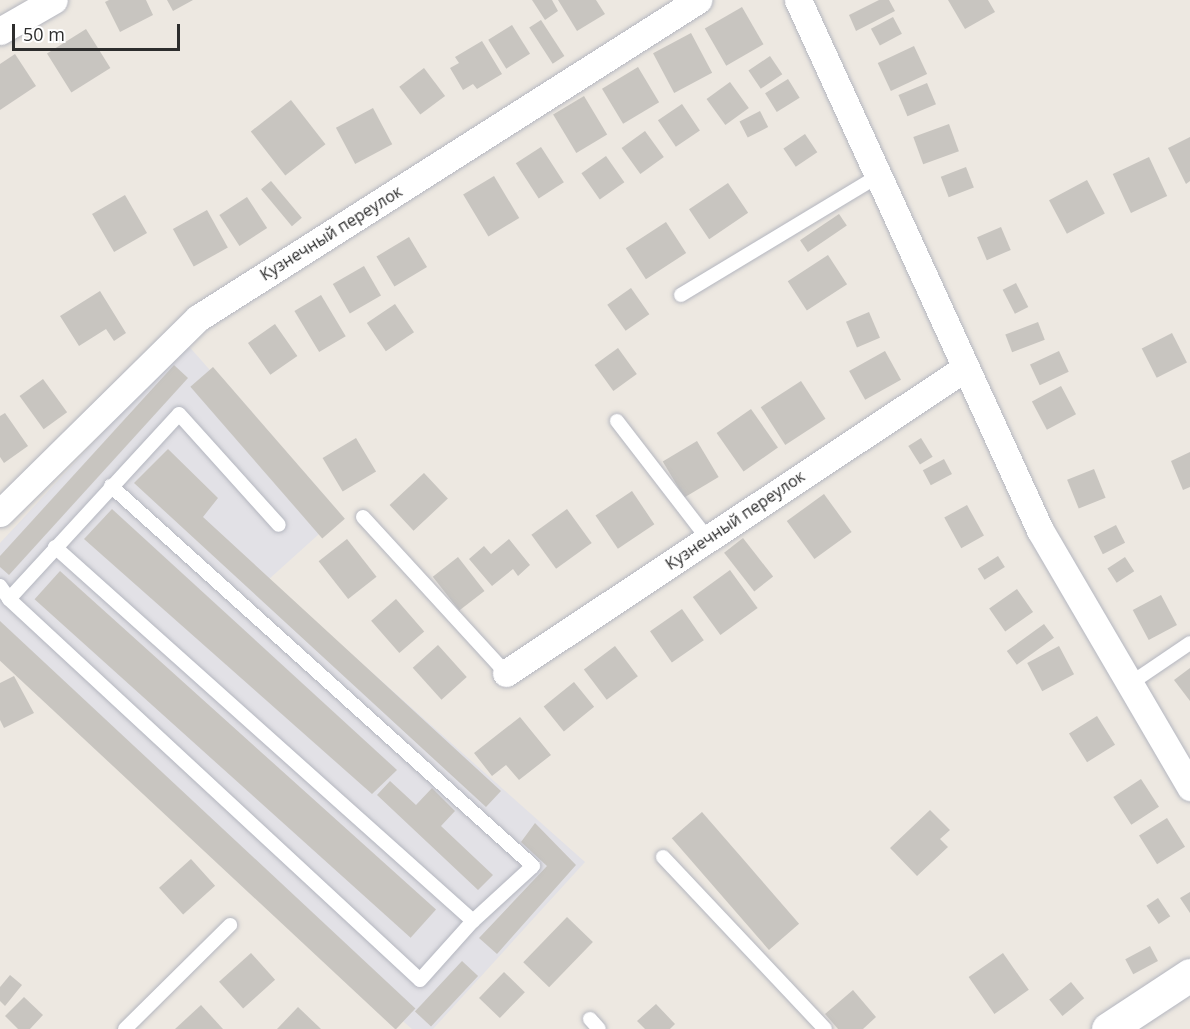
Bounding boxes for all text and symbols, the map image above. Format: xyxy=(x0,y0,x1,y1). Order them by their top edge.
scale bar xyxy=(15,12,183,50)
text: 50 m xyxy=(23,22,65,46)
street label: Кузнечный переулок xyxy=(256,181,406,285)
street label: Кузнечный переулок xyxy=(662,466,808,574)

